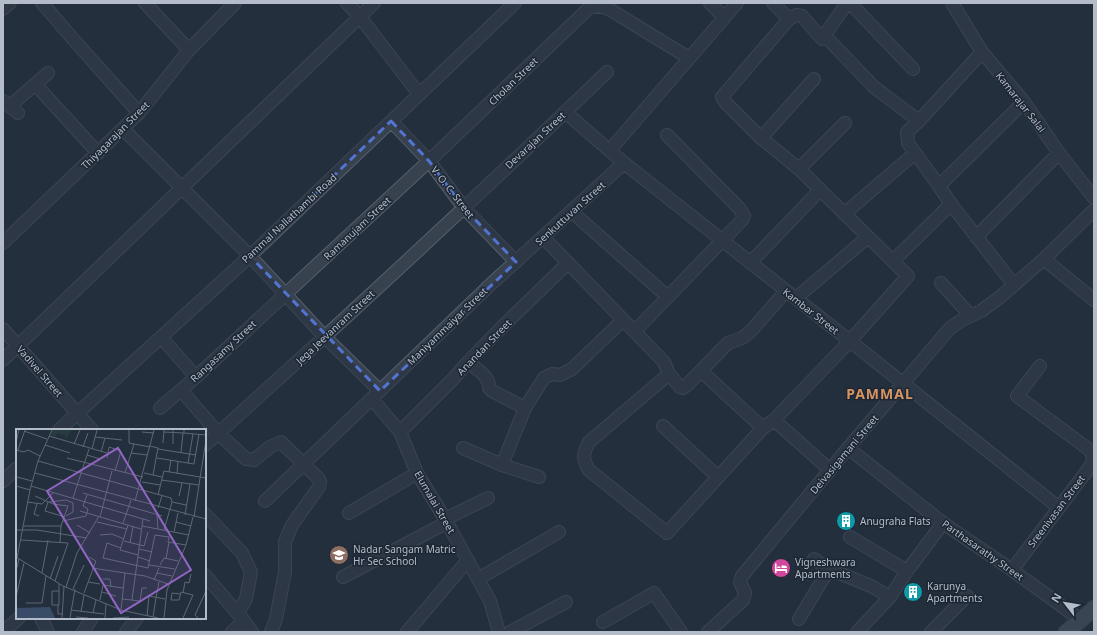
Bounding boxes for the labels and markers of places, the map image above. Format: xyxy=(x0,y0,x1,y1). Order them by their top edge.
building icon: Anugraha Flats xyxy=(835,510,857,532)
place label: Anugraha Flats xyxy=(860,514,931,528)
place label: Nadar Sangam Matric Hr Sec School xyxy=(353,542,456,568)
school or university icon: Nadar Sangam Matric Hr Sec School xyxy=(328,544,350,566)
place label: Vigneshwara Apartments xyxy=(795,555,856,581)
hotel icon: Vigneshwara Apartments xyxy=(770,557,792,579)
place label: Karunya Apartments xyxy=(927,579,983,605)
building icon: Karunya Apartments xyxy=(902,581,924,603)

